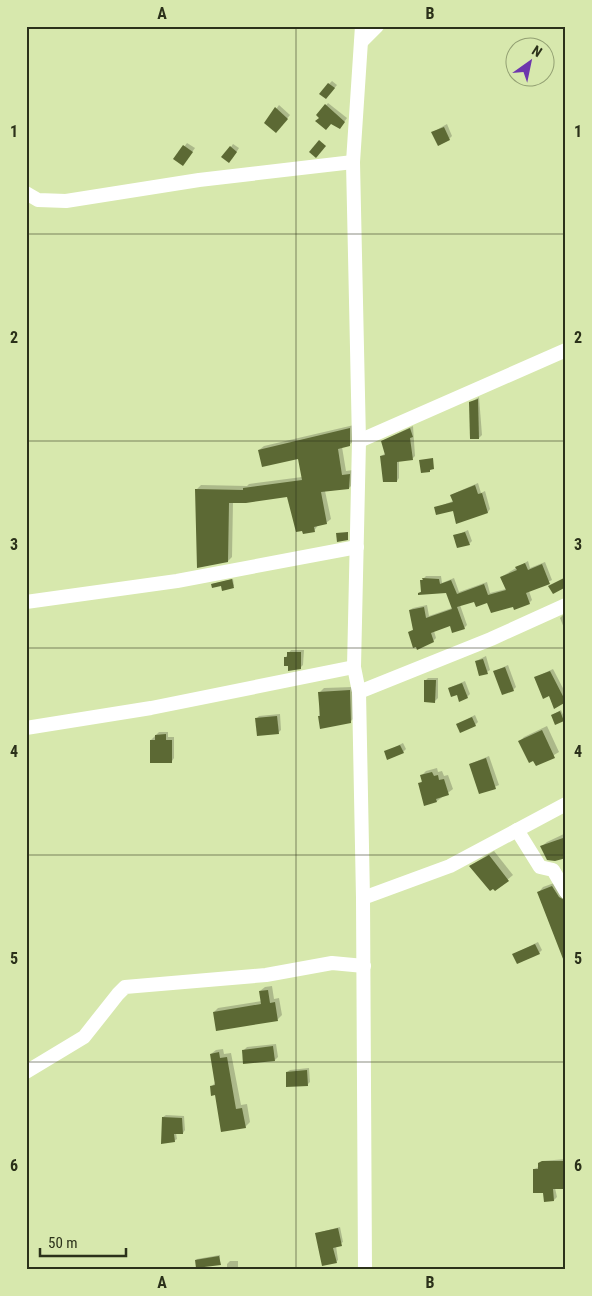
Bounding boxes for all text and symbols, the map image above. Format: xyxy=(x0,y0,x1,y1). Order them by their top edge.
text: A xyxy=(157,4,167,23)
text: B xyxy=(426,4,435,23)
north arrow xyxy=(504,38,554,88)
text: N xyxy=(529,42,545,60)
text: 1 xyxy=(10,122,18,141)
text: 1 xyxy=(574,122,582,141)
text: 2 xyxy=(10,328,18,347)
text: 2 xyxy=(574,328,582,347)
text: 3 xyxy=(10,535,18,554)
text: 3 xyxy=(574,535,582,554)
text: 4 xyxy=(10,742,18,761)
text: 4 xyxy=(574,742,582,761)
text: 5 xyxy=(10,949,18,968)
text: 5 xyxy=(574,949,582,968)
text: 6 xyxy=(10,1156,18,1175)
text: 6 xyxy=(574,1156,582,1175)
scale bar xyxy=(40,1226,126,1258)
text: 50 m xyxy=(48,1234,78,1252)
text: A xyxy=(157,1273,167,1292)
text: B xyxy=(426,1273,435,1292)

